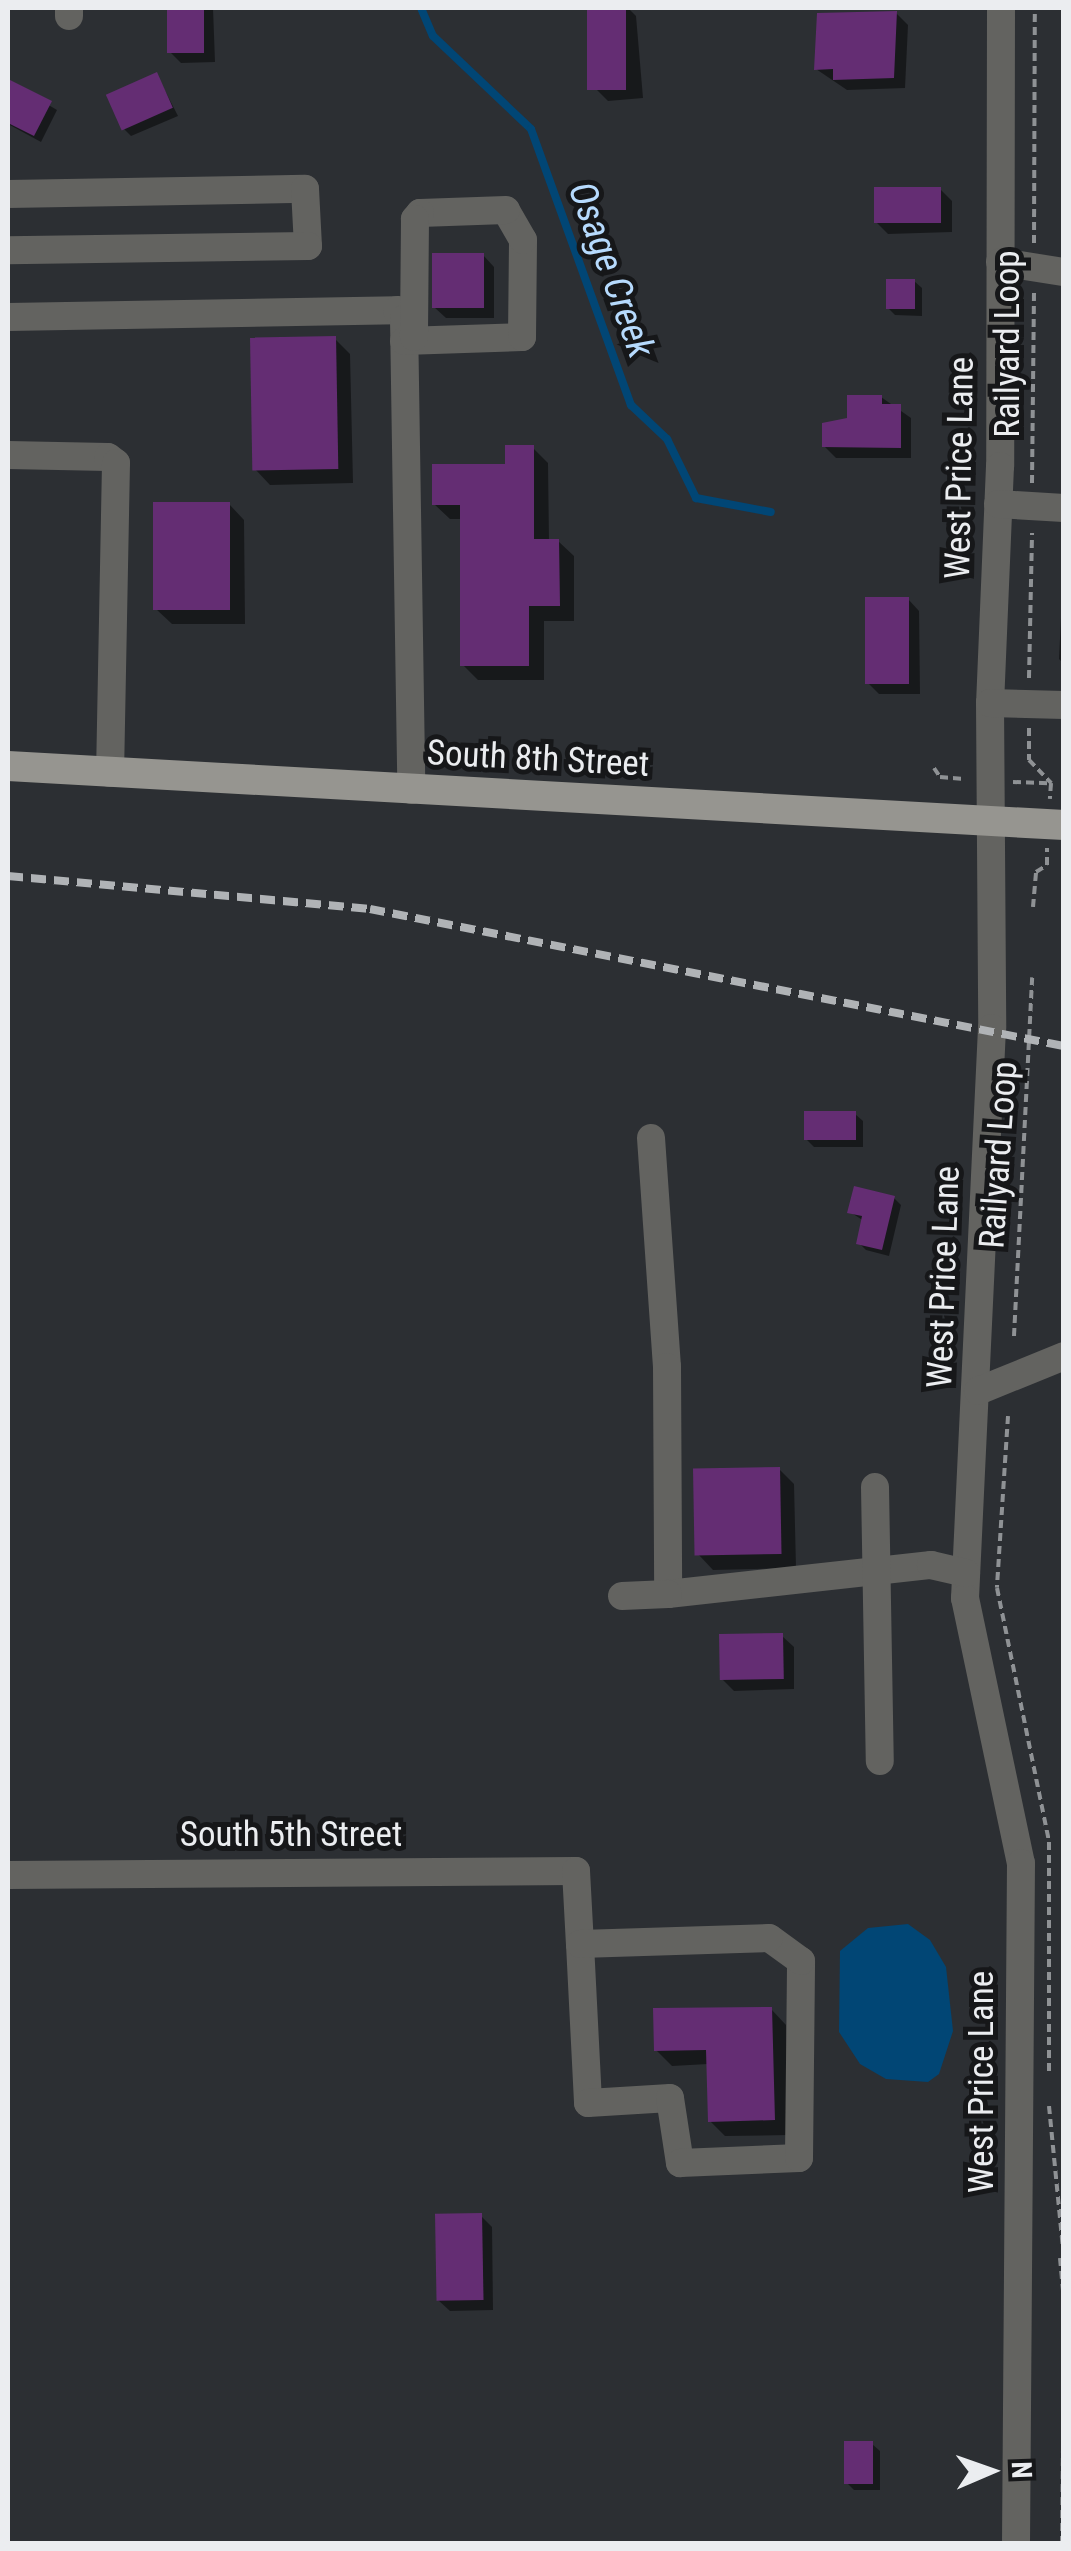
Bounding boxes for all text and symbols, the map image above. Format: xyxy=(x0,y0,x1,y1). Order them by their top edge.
water label: Osage Creek xyxy=(558,176,664,364)
street label: Railyard Loop xyxy=(987,250,1029,438)
street label: West Price Lane xyxy=(937,356,983,580)
street label: South 8th Street xyxy=(426,732,650,786)
street label: Railyard Loop xyxy=(972,1060,1026,1250)
street label: West Price Lane xyxy=(919,1165,969,1389)
street label: South 5th Street xyxy=(180,1814,402,1856)
street label: West Price Lane xyxy=(961,1971,1003,2193)
north arrow xyxy=(941,2421,1041,2521)
text: N xyxy=(1005,2461,1038,2479)

